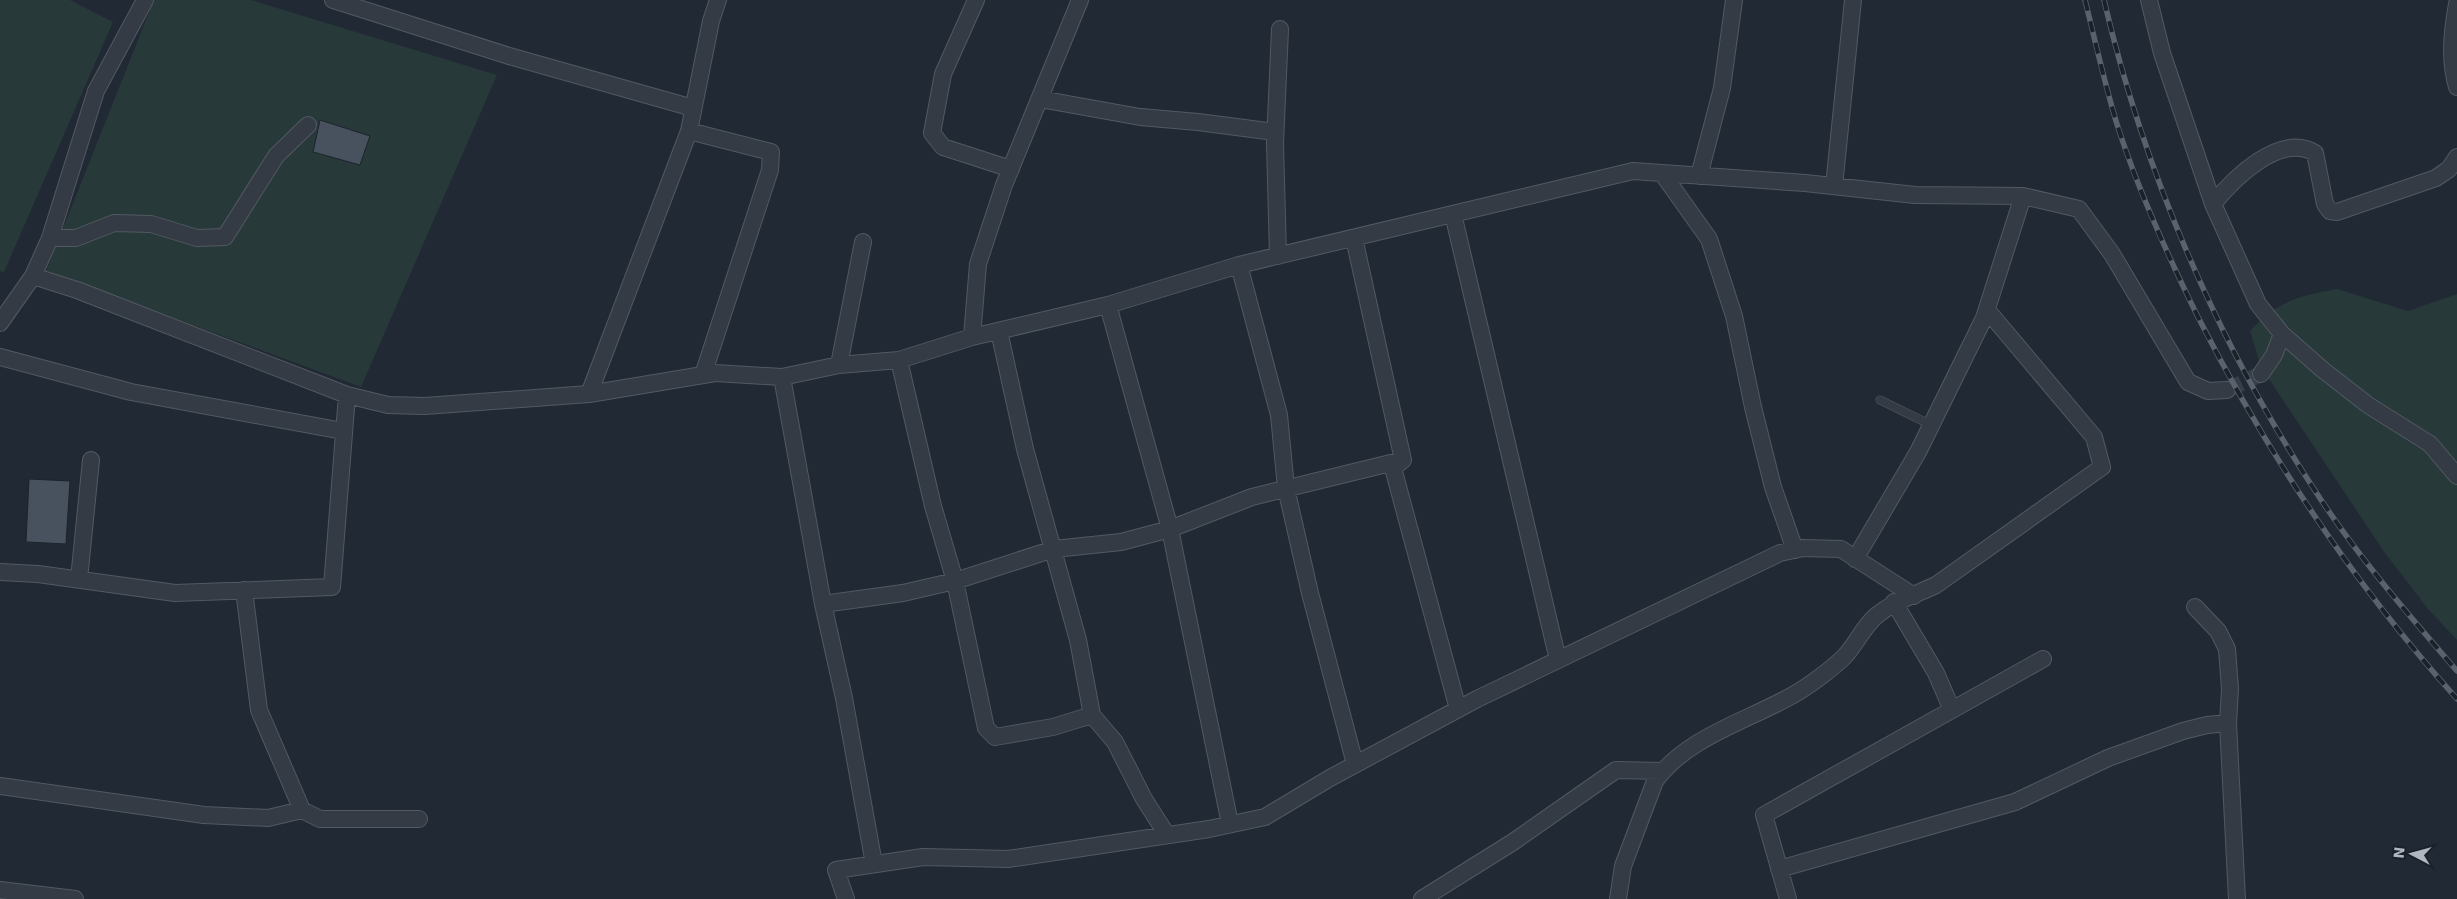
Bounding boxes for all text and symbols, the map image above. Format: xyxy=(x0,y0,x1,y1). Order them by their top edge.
north arrow xyxy=(2387,829,2437,879)
text: N xyxy=(2391,846,2408,859)

